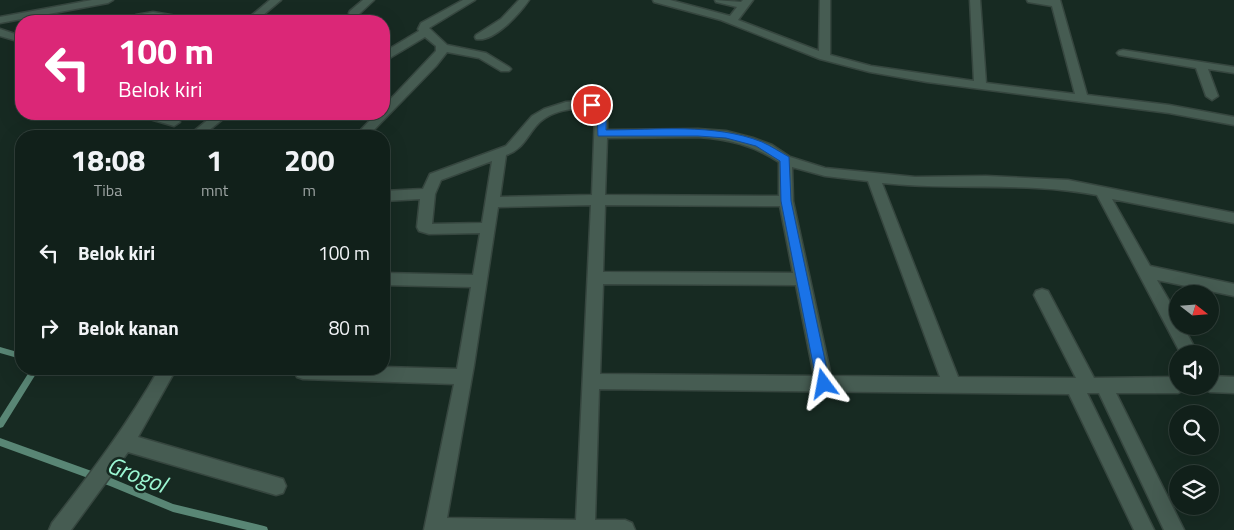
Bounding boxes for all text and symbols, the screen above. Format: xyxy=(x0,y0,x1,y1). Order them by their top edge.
text: 100 m xyxy=(118,24,214,78)
icon: left xyxy=(35,35,100,100)
text: Belok kiri xyxy=(118,72,203,106)
pin xyxy=(571,84,613,126)
icon: arrive xyxy=(578,91,606,119)
text: 18:08 xyxy=(71,137,145,183)
text: 1 xyxy=(206,137,223,183)
text: 200 xyxy=(284,137,334,183)
text: Tiba xyxy=(94,178,122,202)
text: mnt xyxy=(201,178,229,202)
text: m xyxy=(303,178,316,202)
text: Belok kiri xyxy=(78,238,155,267)
text: 100 m xyxy=(318,238,370,267)
icon: left xyxy=(35,239,63,267)
north arrow xyxy=(1169,285,1219,335)
map controls xyxy=(1169,285,1219,515)
text: Belok kanan xyxy=(78,313,179,342)
text: 80 m xyxy=(329,313,370,342)
icon: right xyxy=(35,314,63,342)
button: sound xyxy=(1169,345,1219,395)
position arrow xyxy=(797,357,849,409)
button: search xyxy=(1169,405,1219,455)
water label: Grogol xyxy=(102,446,175,503)
button: layers xyxy=(1169,465,1219,515)

